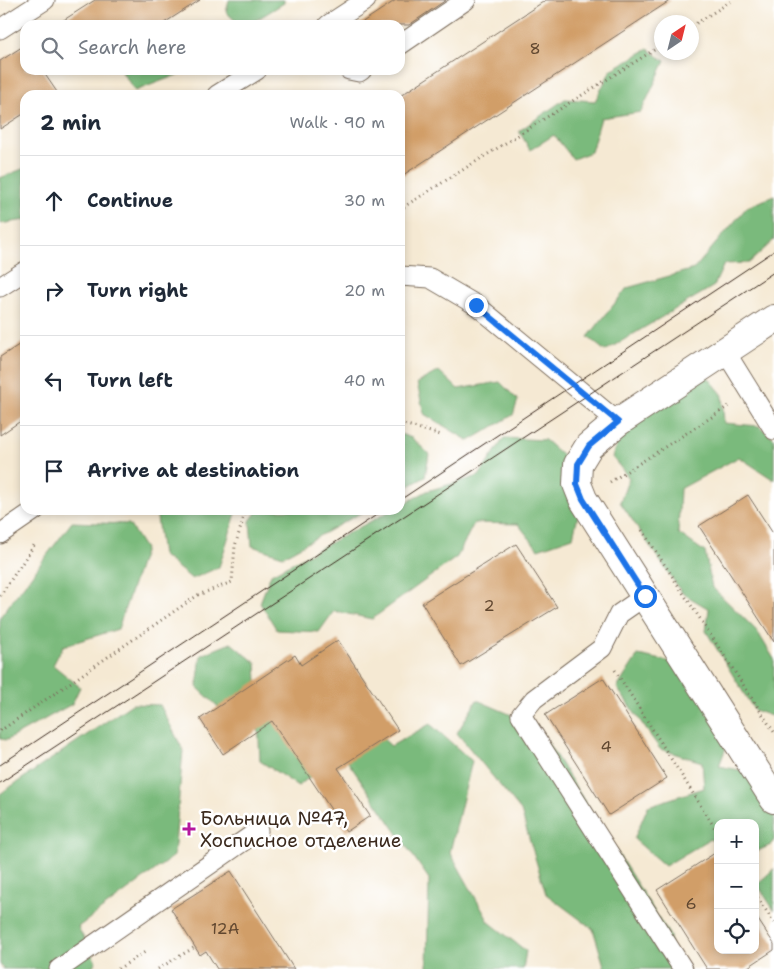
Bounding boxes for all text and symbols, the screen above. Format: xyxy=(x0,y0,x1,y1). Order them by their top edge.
north arrow xyxy=(654,15,699,60)
search box xyxy=(20,20,405,75)
icon: search xyxy=(38,34,66,62)
text: Search here xyxy=(78,35,187,60)
house number: 8 xyxy=(529,38,541,59)
text: 2 min xyxy=(40,109,101,137)
text: Walk · 90 m xyxy=(290,112,385,133)
icon: ahead xyxy=(40,187,68,215)
text: Continue xyxy=(87,188,173,213)
text: 30 m xyxy=(344,190,385,211)
icon: right xyxy=(40,277,68,305)
text: Turn right xyxy=(87,278,188,303)
text: 20 m xyxy=(344,280,385,301)
route end xyxy=(465,294,488,317)
icon: left xyxy=(40,367,68,395)
text: Turn left xyxy=(87,368,173,393)
text: 40 m xyxy=(343,370,385,391)
icon: arrive xyxy=(40,457,68,485)
text: Arrive at destination xyxy=(87,458,299,483)
route start xyxy=(634,585,657,608)
house number: 2 xyxy=(483,595,495,616)
house number: 4 xyxy=(600,736,612,757)
place label: Больница №47, Хосписное отделение xyxy=(200,806,402,853)
map controls xyxy=(714,819,759,954)
button: + xyxy=(714,819,759,864)
marker: Больница №47, Хосписное отделение xyxy=(182,822,196,836)
button: − xyxy=(714,864,759,909)
house number: 6 xyxy=(685,893,697,914)
button: locate xyxy=(714,909,759,954)
house number: 12А xyxy=(211,918,239,939)

